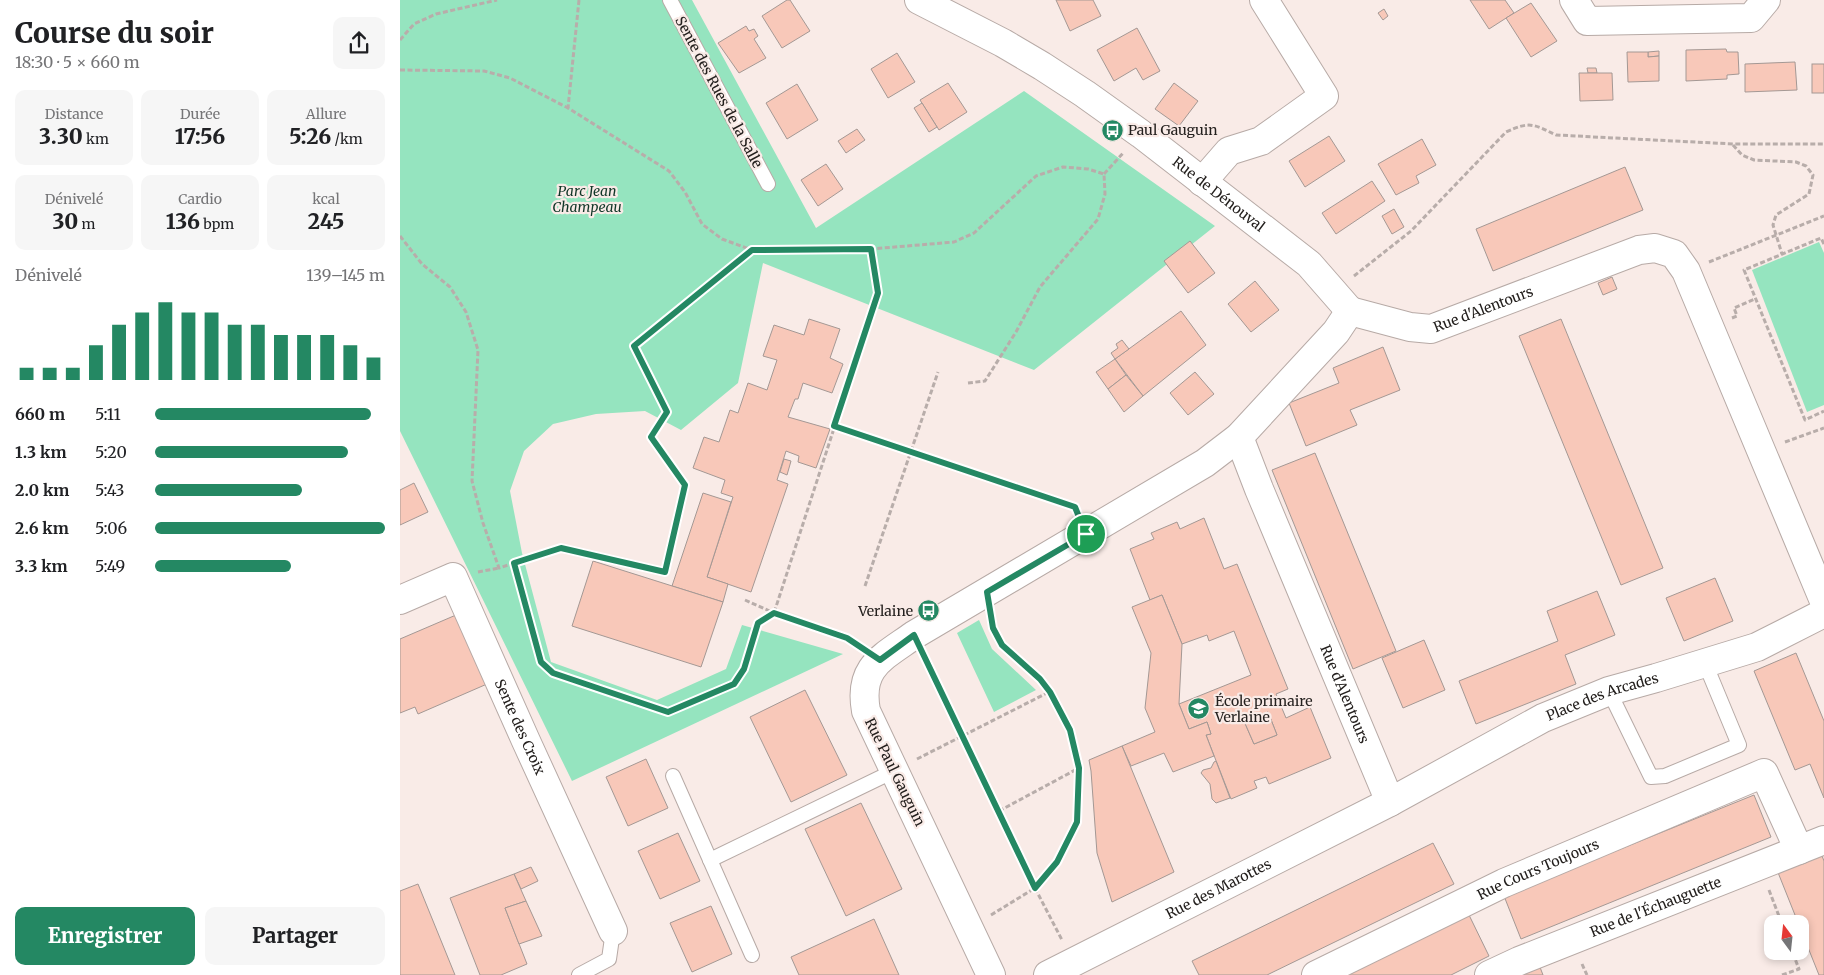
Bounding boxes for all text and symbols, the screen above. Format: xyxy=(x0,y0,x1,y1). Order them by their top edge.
street label: Sente des Rues de la Salle xyxy=(671,13,767,171)
text: Course du soir xyxy=(15,15,214,51)
button: share xyxy=(333,17,385,69)
text: 18:30 · 5 × 660 m xyxy=(15,52,140,72)
text: Distance xyxy=(45,105,103,123)
text: Durée xyxy=(180,105,220,123)
text: Allure xyxy=(306,105,346,123)
bus stop icon: Paul Gauguin xyxy=(1100,118,1124,142)
place label: Paul Gauguin xyxy=(1128,121,1218,139)
text: 3.30 xyxy=(39,123,83,150)
text: 17:56 xyxy=(175,123,225,150)
text: 5:26 xyxy=(289,123,331,150)
text: km xyxy=(83,130,109,148)
text: /km xyxy=(331,130,363,148)
street label: Rue de Dénouval xyxy=(1169,153,1269,236)
park label: Parc Jean Champeau xyxy=(552,182,622,216)
text: Dénivelé xyxy=(45,190,103,208)
text: Cardio xyxy=(178,190,222,208)
text: kcal xyxy=(312,190,340,208)
text: 30 xyxy=(52,208,78,235)
text: 136 xyxy=(166,208,200,235)
text: 245 xyxy=(308,208,344,235)
text: m xyxy=(78,215,96,233)
text: bpm xyxy=(200,215,234,233)
text: Dénivelé xyxy=(15,265,82,285)
text: 139–145 m xyxy=(306,265,385,285)
street label: Rue d'Alentours xyxy=(1431,282,1536,336)
text: 660 m xyxy=(15,404,65,424)
text: 5:11 xyxy=(95,404,121,424)
text: 1.3 km xyxy=(15,442,67,462)
text: 5:20 xyxy=(95,442,127,462)
text: 2.0 km xyxy=(15,480,69,500)
text: 5:43 xyxy=(95,480,124,500)
pin xyxy=(1065,513,1107,555)
text: 2.6 km xyxy=(15,518,69,538)
text: 5:06 xyxy=(95,518,127,538)
icon: arrive xyxy=(1072,520,1100,548)
text: 3.3 km xyxy=(15,556,68,576)
text: 5:49 xyxy=(95,556,125,576)
bus stop icon: Verlaine xyxy=(917,599,941,623)
place label: Verlaine xyxy=(857,602,913,620)
street label: Rue d'Alentours xyxy=(1316,642,1373,746)
street label: Place des Arcades xyxy=(1544,669,1661,725)
street label: Sente des Croix xyxy=(491,676,550,778)
place label: École primaire Verlaine xyxy=(1214,692,1313,726)
school or university icon: École primaire Verlaine xyxy=(1187,697,1211,721)
street label: Rue Paul Gauguin xyxy=(861,715,929,829)
street label: Rue Cours Toujours xyxy=(1474,835,1602,904)
street label: Rue des Marottes xyxy=(1163,855,1274,923)
street label: Rue de l'Échauguette xyxy=(1587,873,1724,941)
button: Enregistrer xyxy=(15,907,195,965)
button: Partager xyxy=(205,907,385,965)
north arrow xyxy=(1764,915,1809,960)
map controls xyxy=(1764,915,1809,960)

